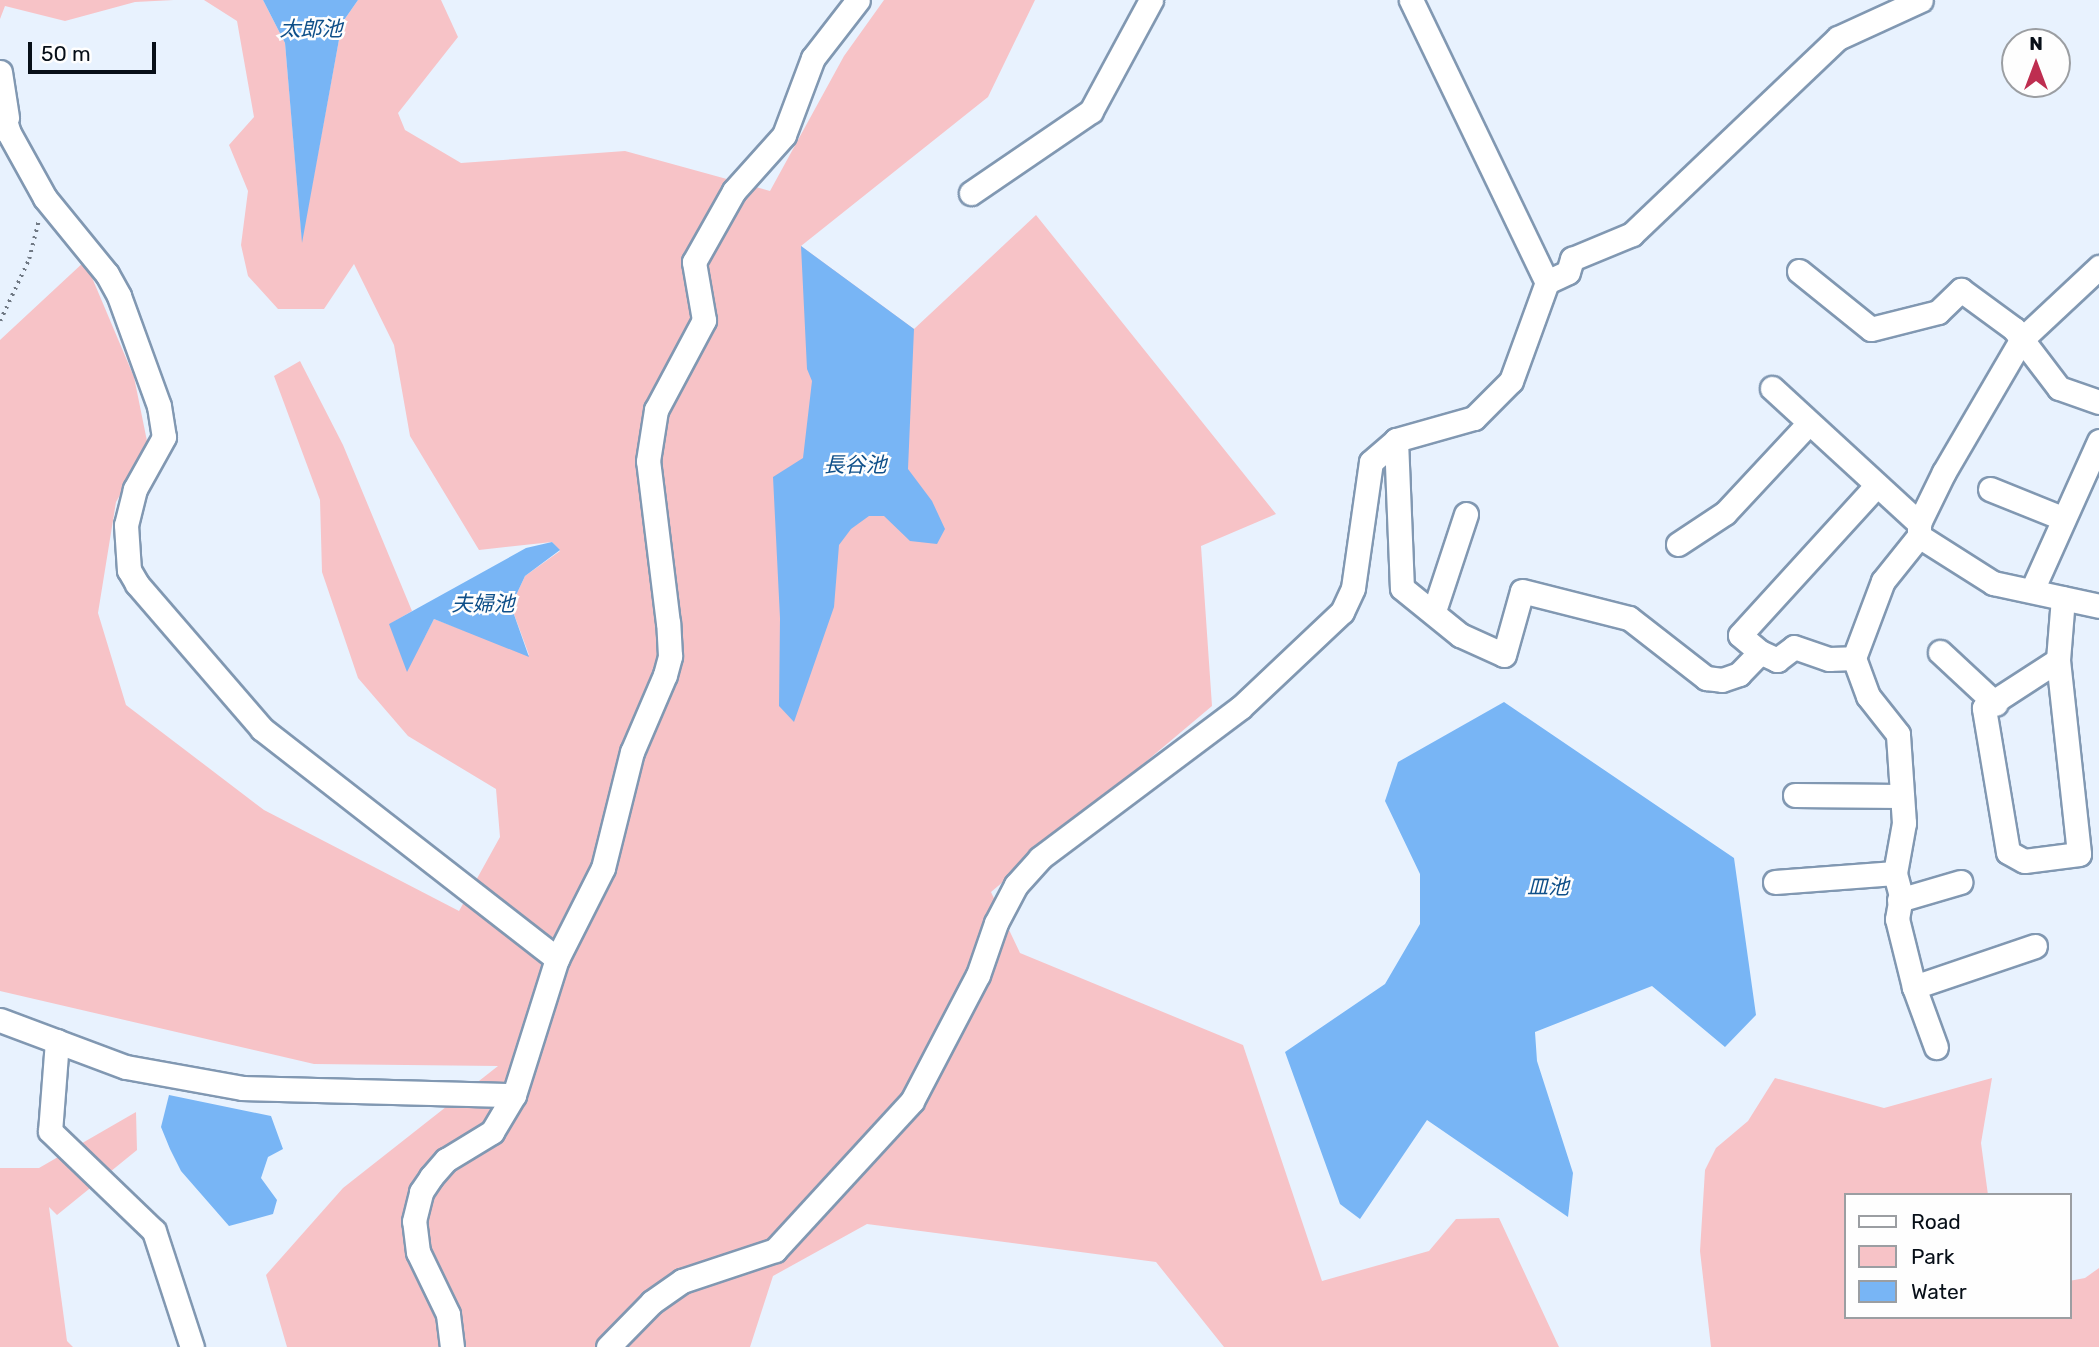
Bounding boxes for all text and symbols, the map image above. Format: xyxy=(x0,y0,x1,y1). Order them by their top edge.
water label: 太郎池 xyxy=(280,16,342,42)
scale bar xyxy=(32,28,159,72)
north arrow xyxy=(2001,28,2071,98)
text: N xyxy=(2029,32,2043,55)
text: 50 m xyxy=(41,41,91,66)
water label: 長谷池 xyxy=(824,452,886,478)
water label: 夫婦池 xyxy=(452,591,514,617)
water label: 皿池 xyxy=(1527,874,1569,900)
legend xyxy=(1843,1193,2071,1319)
text: Road xyxy=(1911,1209,1961,1234)
text: Park xyxy=(1911,1244,1955,1269)
text: Water xyxy=(1911,1279,1967,1304)

